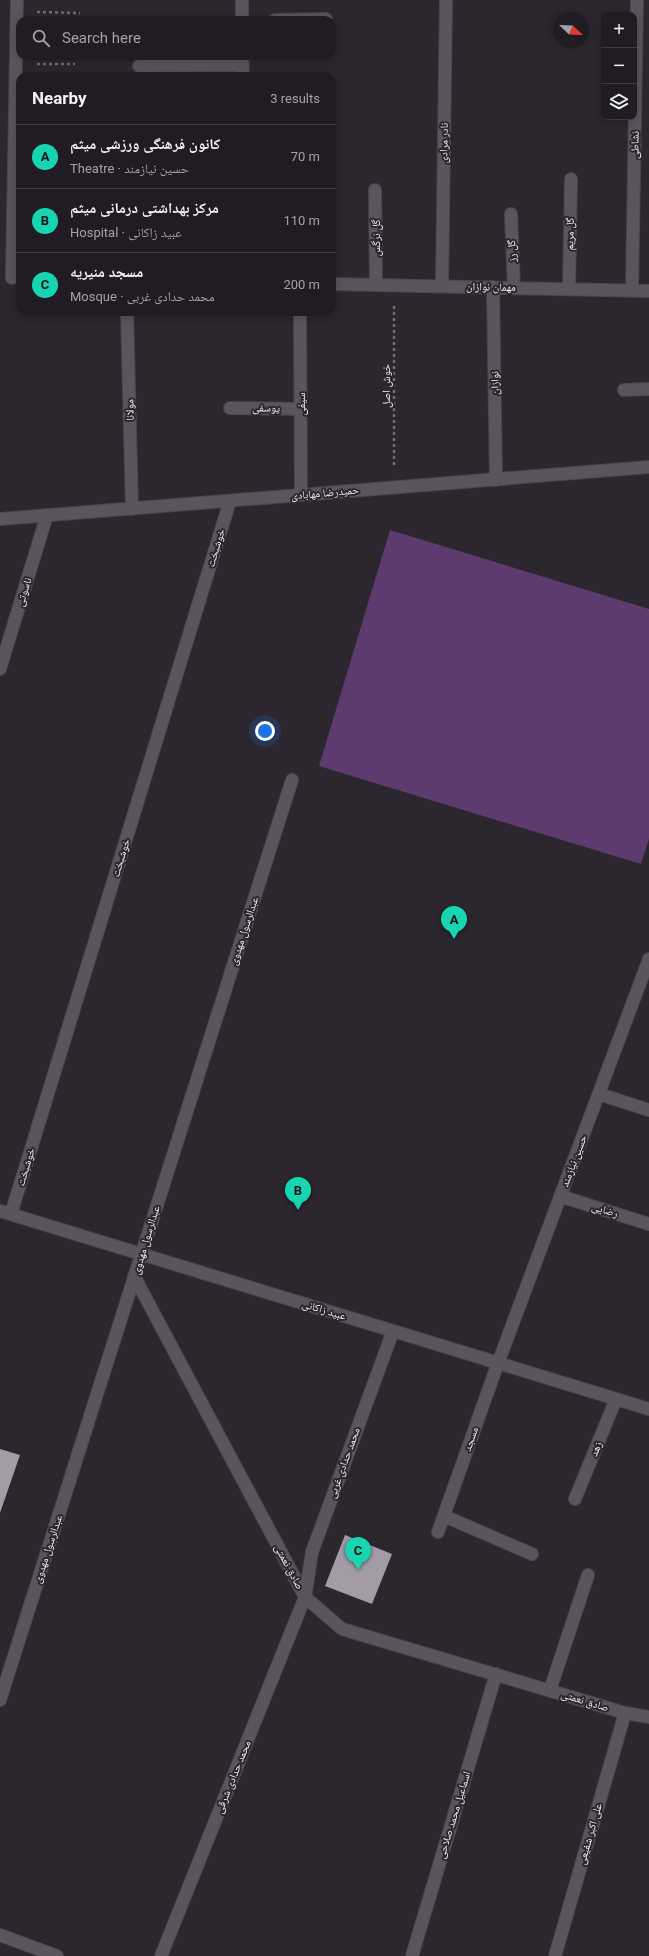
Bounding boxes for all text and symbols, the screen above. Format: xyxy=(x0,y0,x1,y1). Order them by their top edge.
north arrow xyxy=(553,12,589,48)
map controls xyxy=(601,12,637,120)
button: + xyxy=(601,12,637,48)
search box xyxy=(16,16,336,60)
icon: search xyxy=(30,27,52,49)
text: Search here xyxy=(62,29,141,47)
button: − xyxy=(601,48,637,84)
button: layers xyxy=(601,84,637,120)
text: Nearby xyxy=(32,88,87,108)
text: 3 results xyxy=(270,91,320,106)
street label: نادر مرادی xyxy=(437,122,451,164)
street label: نشاطی xyxy=(628,131,642,159)
text: کانون فرهنگی ورزشی میثم xyxy=(70,135,220,153)
text: A xyxy=(41,149,49,164)
text: 70 m xyxy=(291,149,320,164)
text: Theatre · حسین نیازمند xyxy=(70,161,189,176)
text: مرکز بهداشتی درمانی میثم xyxy=(70,199,219,217)
text: B xyxy=(41,213,49,228)
text: 110 m xyxy=(283,213,320,228)
street label: گل مریم xyxy=(563,217,578,251)
street label: گل نرگس xyxy=(370,219,383,257)
text: Hospital · عبید زاکانی xyxy=(70,225,182,240)
street label: گل رز xyxy=(505,239,519,263)
text: مسجد منیریه xyxy=(70,263,143,281)
text: C xyxy=(41,277,49,292)
text: 200 m xyxy=(283,277,320,292)
street label: مهمان نوازان xyxy=(466,280,516,294)
text: Mosque · محمد حدادی غربی xyxy=(70,289,215,304)
street label: خوش اصل xyxy=(380,364,393,408)
street label: نوازان xyxy=(488,371,502,395)
street label: سیفی xyxy=(295,392,308,416)
street label: مولانا xyxy=(123,399,137,421)
street label: یوسفی xyxy=(252,401,281,415)
street label: حمیدرضا مهابادی xyxy=(290,484,360,502)
street label: خوشبخت xyxy=(204,527,228,569)
street label: ناسوتی xyxy=(13,576,35,608)
your location xyxy=(255,721,275,741)
street label: خوشبخت xyxy=(109,837,133,879)
street label: عبدالرسول مهدوی xyxy=(227,895,261,967)
pin: A xyxy=(441,906,467,939)
street label: حسین نیازمند xyxy=(558,1133,590,1189)
street label: خوشبخت xyxy=(14,1146,38,1188)
pin: B xyxy=(285,1177,311,1210)
street label: رضایی xyxy=(590,1200,620,1220)
street label: عبدالرسول مهدوی xyxy=(129,1204,163,1276)
street label: عبید زاکانی xyxy=(300,1297,348,1323)
street label: مسجد xyxy=(461,1425,481,1453)
street label: محمد حدادی غربی xyxy=(325,1426,363,1500)
street label: زهد xyxy=(587,1440,605,1458)
street label: عبدالرسول مهدوی xyxy=(31,1513,65,1585)
pin: C xyxy=(345,1537,371,1570)
street label: صادق نعمتی xyxy=(272,1542,306,1592)
street label: صادق نعمتی xyxy=(559,1688,611,1714)
street label: محمد حدادی شرقی xyxy=(212,1739,254,1815)
street label: اسماعیل محمد صلاحی xyxy=(435,1770,473,1860)
street label: علی اکبر شفیعی xyxy=(575,1801,605,1866)

